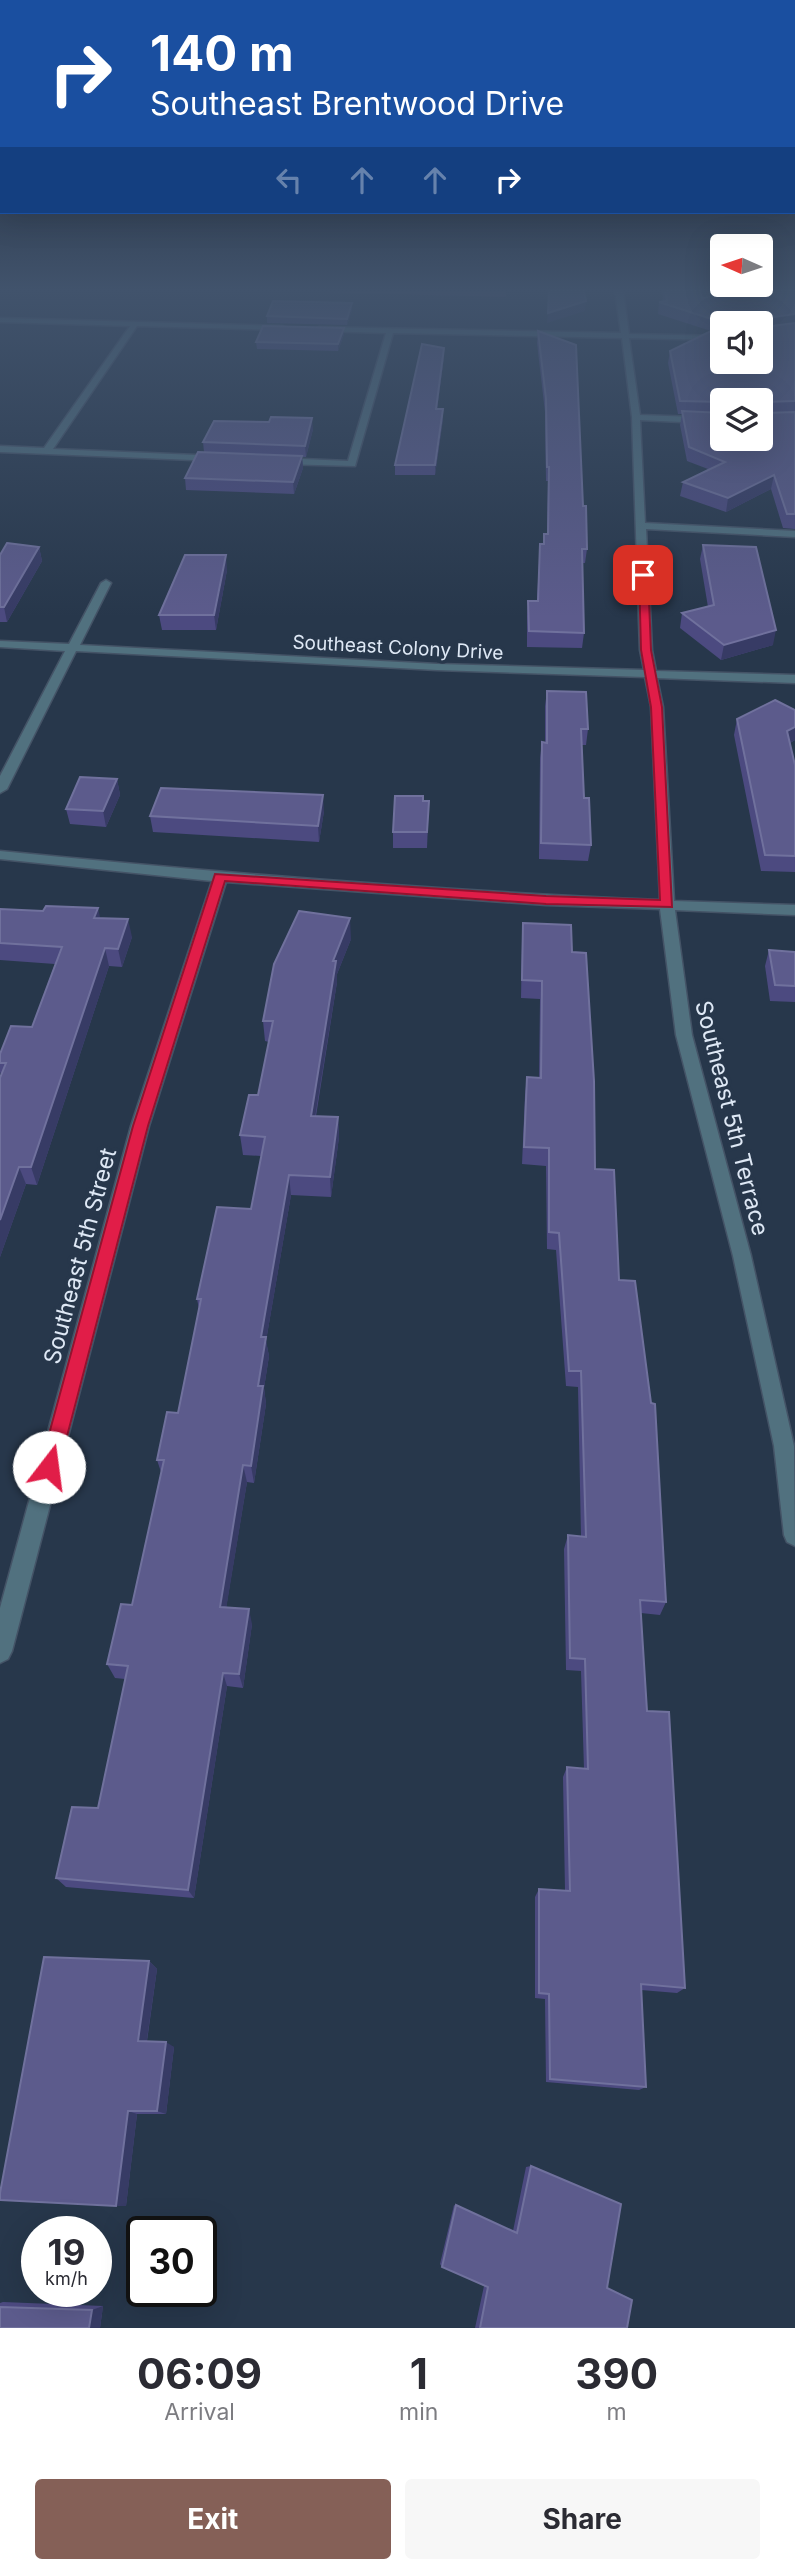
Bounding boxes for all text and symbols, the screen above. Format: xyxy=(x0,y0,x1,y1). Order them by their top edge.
text: 140 m xyxy=(150,24,294,83)
icon: right xyxy=(35,28,126,119)
text: Southeast Brentwood Drive xyxy=(150,84,564,123)
icon: left xyxy=(270,161,308,199)
icon: ahead xyxy=(343,161,381,199)
icon: ahead xyxy=(416,161,454,199)
icon: right xyxy=(489,161,527,199)
north arrow xyxy=(710,234,774,298)
map controls xyxy=(710,234,773,451)
button: sound xyxy=(710,311,773,374)
button: layers xyxy=(710,388,773,451)
pin xyxy=(613,545,673,605)
icon: arrive xyxy=(624,556,662,594)
street label: Southeast Colony Drive xyxy=(292,630,504,665)
street label: Southeast 5th Terrace xyxy=(689,998,775,1238)
street label: Southeast 5th Street xyxy=(38,1144,122,1367)
position arrow xyxy=(12,1430,86,1504)
speed limit sign: 30 xyxy=(126,2216,217,2307)
text: 19 xyxy=(48,2231,85,2273)
text: km/h xyxy=(45,2268,88,2289)
text: 06:09 xyxy=(137,2348,262,2399)
text: 1 xyxy=(410,2348,428,2399)
text: 390 xyxy=(575,2348,658,2399)
text: Arrival xyxy=(164,2398,235,2426)
text: min xyxy=(399,2398,438,2426)
text: m xyxy=(607,2398,627,2426)
button: Exit xyxy=(35,2479,391,2559)
button: Share xyxy=(405,2479,760,2559)

